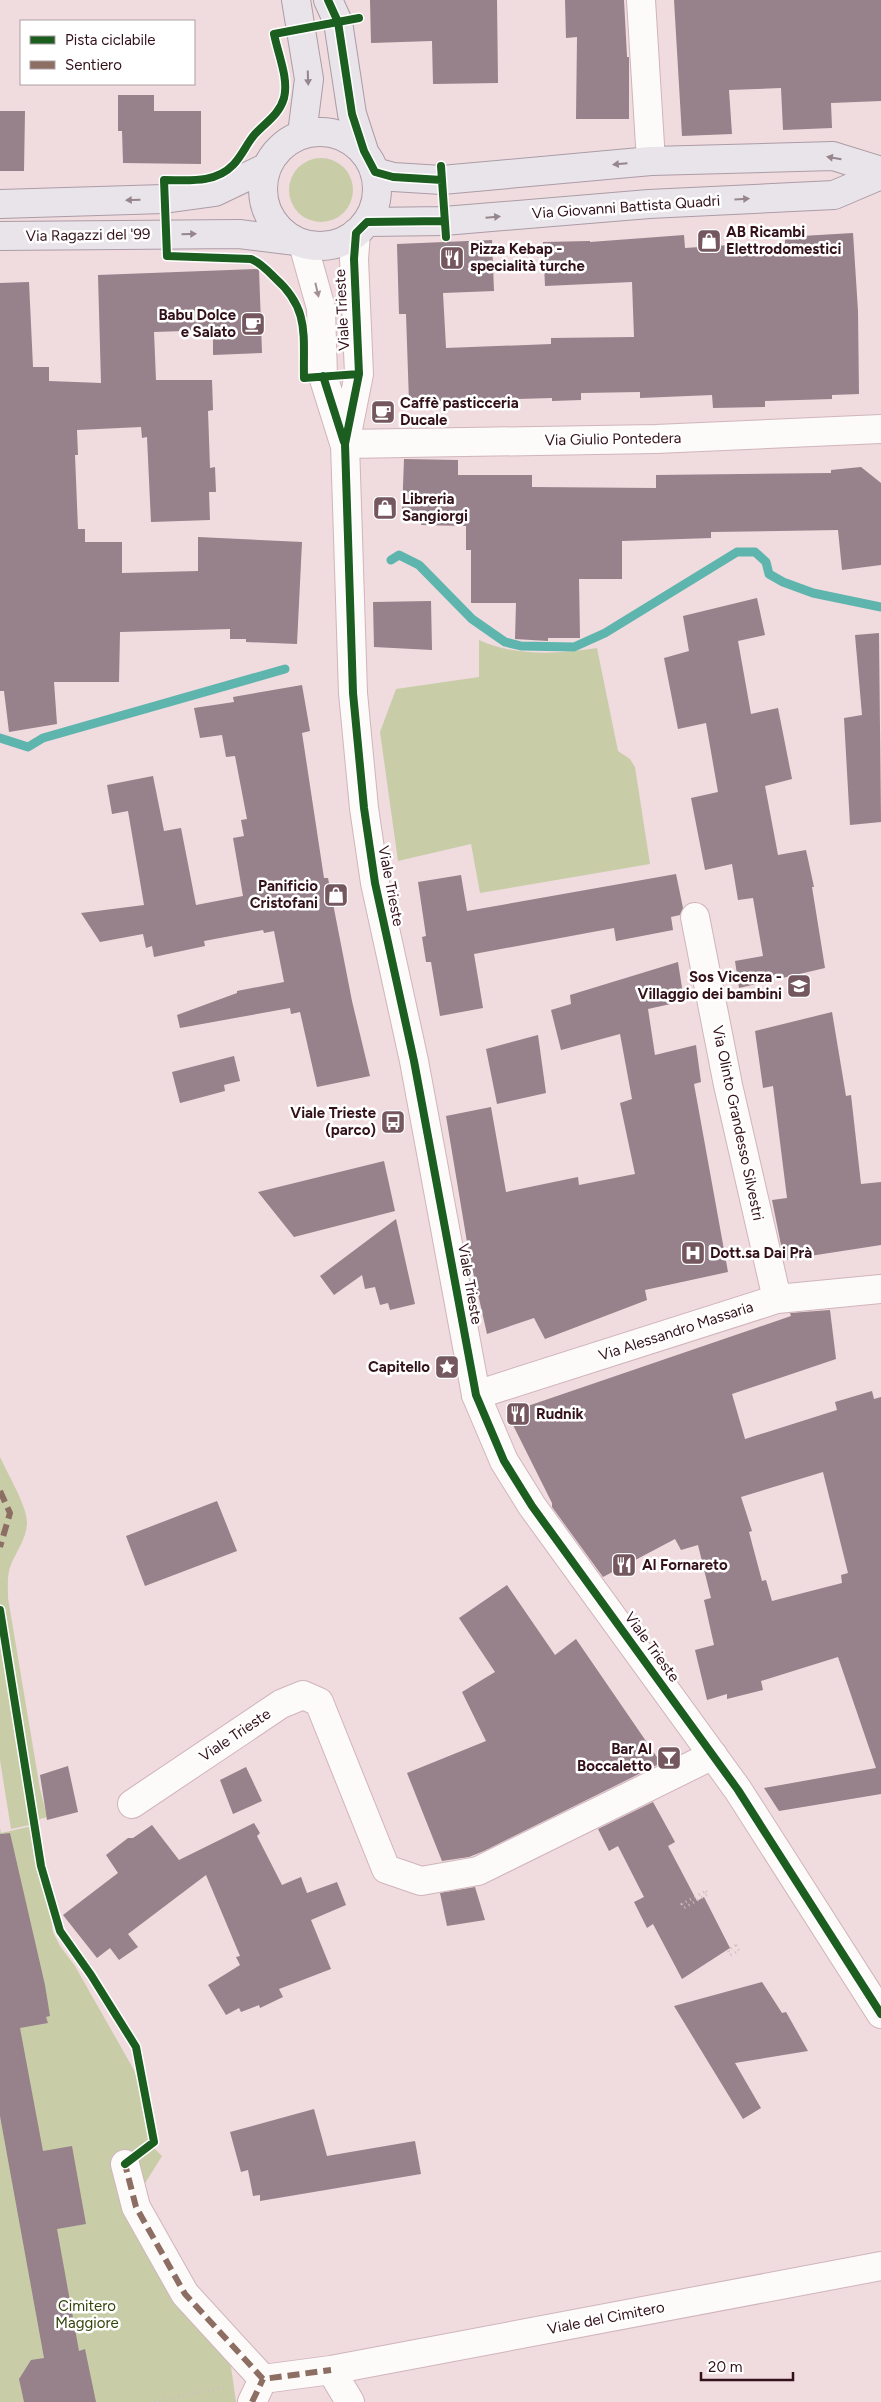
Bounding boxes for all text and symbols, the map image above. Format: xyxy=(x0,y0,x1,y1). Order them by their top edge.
legend xyxy=(20,20,195,85)
text: Pista ciclabile xyxy=(65,31,156,49)
text: Sentiero xyxy=(65,56,122,74)
one-way arrow xyxy=(305,70,313,86)
one-way arrow xyxy=(826,153,842,161)
one-way arrow xyxy=(612,160,628,168)
street label: Via Giovanni Battista Quadri xyxy=(531,191,721,223)
one-way arrow xyxy=(735,195,751,203)
one-way arrow xyxy=(125,196,141,204)
one-way arrow xyxy=(485,213,501,221)
place label: AB Ricambi Elettrodomestici xyxy=(726,223,841,258)
street label: Via Ragazzi del '99 xyxy=(26,225,150,245)
shop icon: AB Ricambi Elettrodomestici xyxy=(696,228,722,254)
one-way arrow xyxy=(181,230,197,238)
place label: Pizza Kebap - specialità turche xyxy=(470,240,585,275)
restaurant icon: Pizza Kebap - specialità turche xyxy=(439,245,465,271)
street label: Viale Trieste xyxy=(331,269,353,351)
one-way arrow xyxy=(313,283,321,298)
place label: Babu Dolce e Salato xyxy=(158,306,237,341)
cafe icon: Babu Dolce e Salato xyxy=(240,311,266,337)
place label: Caffè pasticceria Ducale xyxy=(400,394,519,429)
cafe icon: Caffè pasticceria Ducale xyxy=(370,399,396,425)
street label: Via Giulio Pontedera xyxy=(544,429,682,449)
place label: Libreria Sangiorgi xyxy=(402,490,468,525)
shop icon: Libreria Sangiorgi xyxy=(372,495,398,521)
street label: Viale Trieste xyxy=(374,844,408,928)
place label: Panificio Cristofani xyxy=(250,877,318,912)
shop icon: Panificio Cristofani xyxy=(323,882,349,908)
place label: Sos Vicenza - Villaggio dei bambini xyxy=(638,968,782,1003)
school or university icon: Sos Vicenza - Villaggio dei bambini xyxy=(786,973,812,999)
street label: Via Olinto Grandesso Silvestri xyxy=(709,1024,767,1222)
place label: Viale Trieste (parco) xyxy=(290,1104,377,1139)
bus stop icon: Viale Trieste (parco) xyxy=(380,1109,406,1135)
hospital icon: Dott.sa Dai Prà xyxy=(680,1240,706,1266)
street label: Viale Trieste xyxy=(454,1242,486,1326)
place label: Dott.sa Dai Prà xyxy=(710,1244,812,1262)
street label: Via Alessandro Massaria xyxy=(597,1298,755,1364)
place icon: Capitello xyxy=(434,1354,460,1380)
place label: Capitello xyxy=(368,1358,430,1376)
restaurant icon: Rudnik xyxy=(505,1401,531,1427)
place label: Rudnik xyxy=(536,1405,584,1423)
restaurant icon: Al Fornareto xyxy=(611,1552,637,1578)
place label: Al Fornareto xyxy=(642,1556,728,1574)
street label: Viale Trieste xyxy=(621,1609,683,1685)
street label: Viale Trieste xyxy=(196,1705,274,1765)
place label: Bar Al Boccaletto xyxy=(577,1740,652,1775)
bar icon: Bar Al Boccaletto xyxy=(656,1745,682,1771)
park label: Cimitero Maggiore xyxy=(55,2297,119,2332)
street label: Viale del Cimitero xyxy=(546,2298,666,2338)
scale bar xyxy=(701,2350,794,2382)
text: 20 m xyxy=(708,2358,742,2376)

